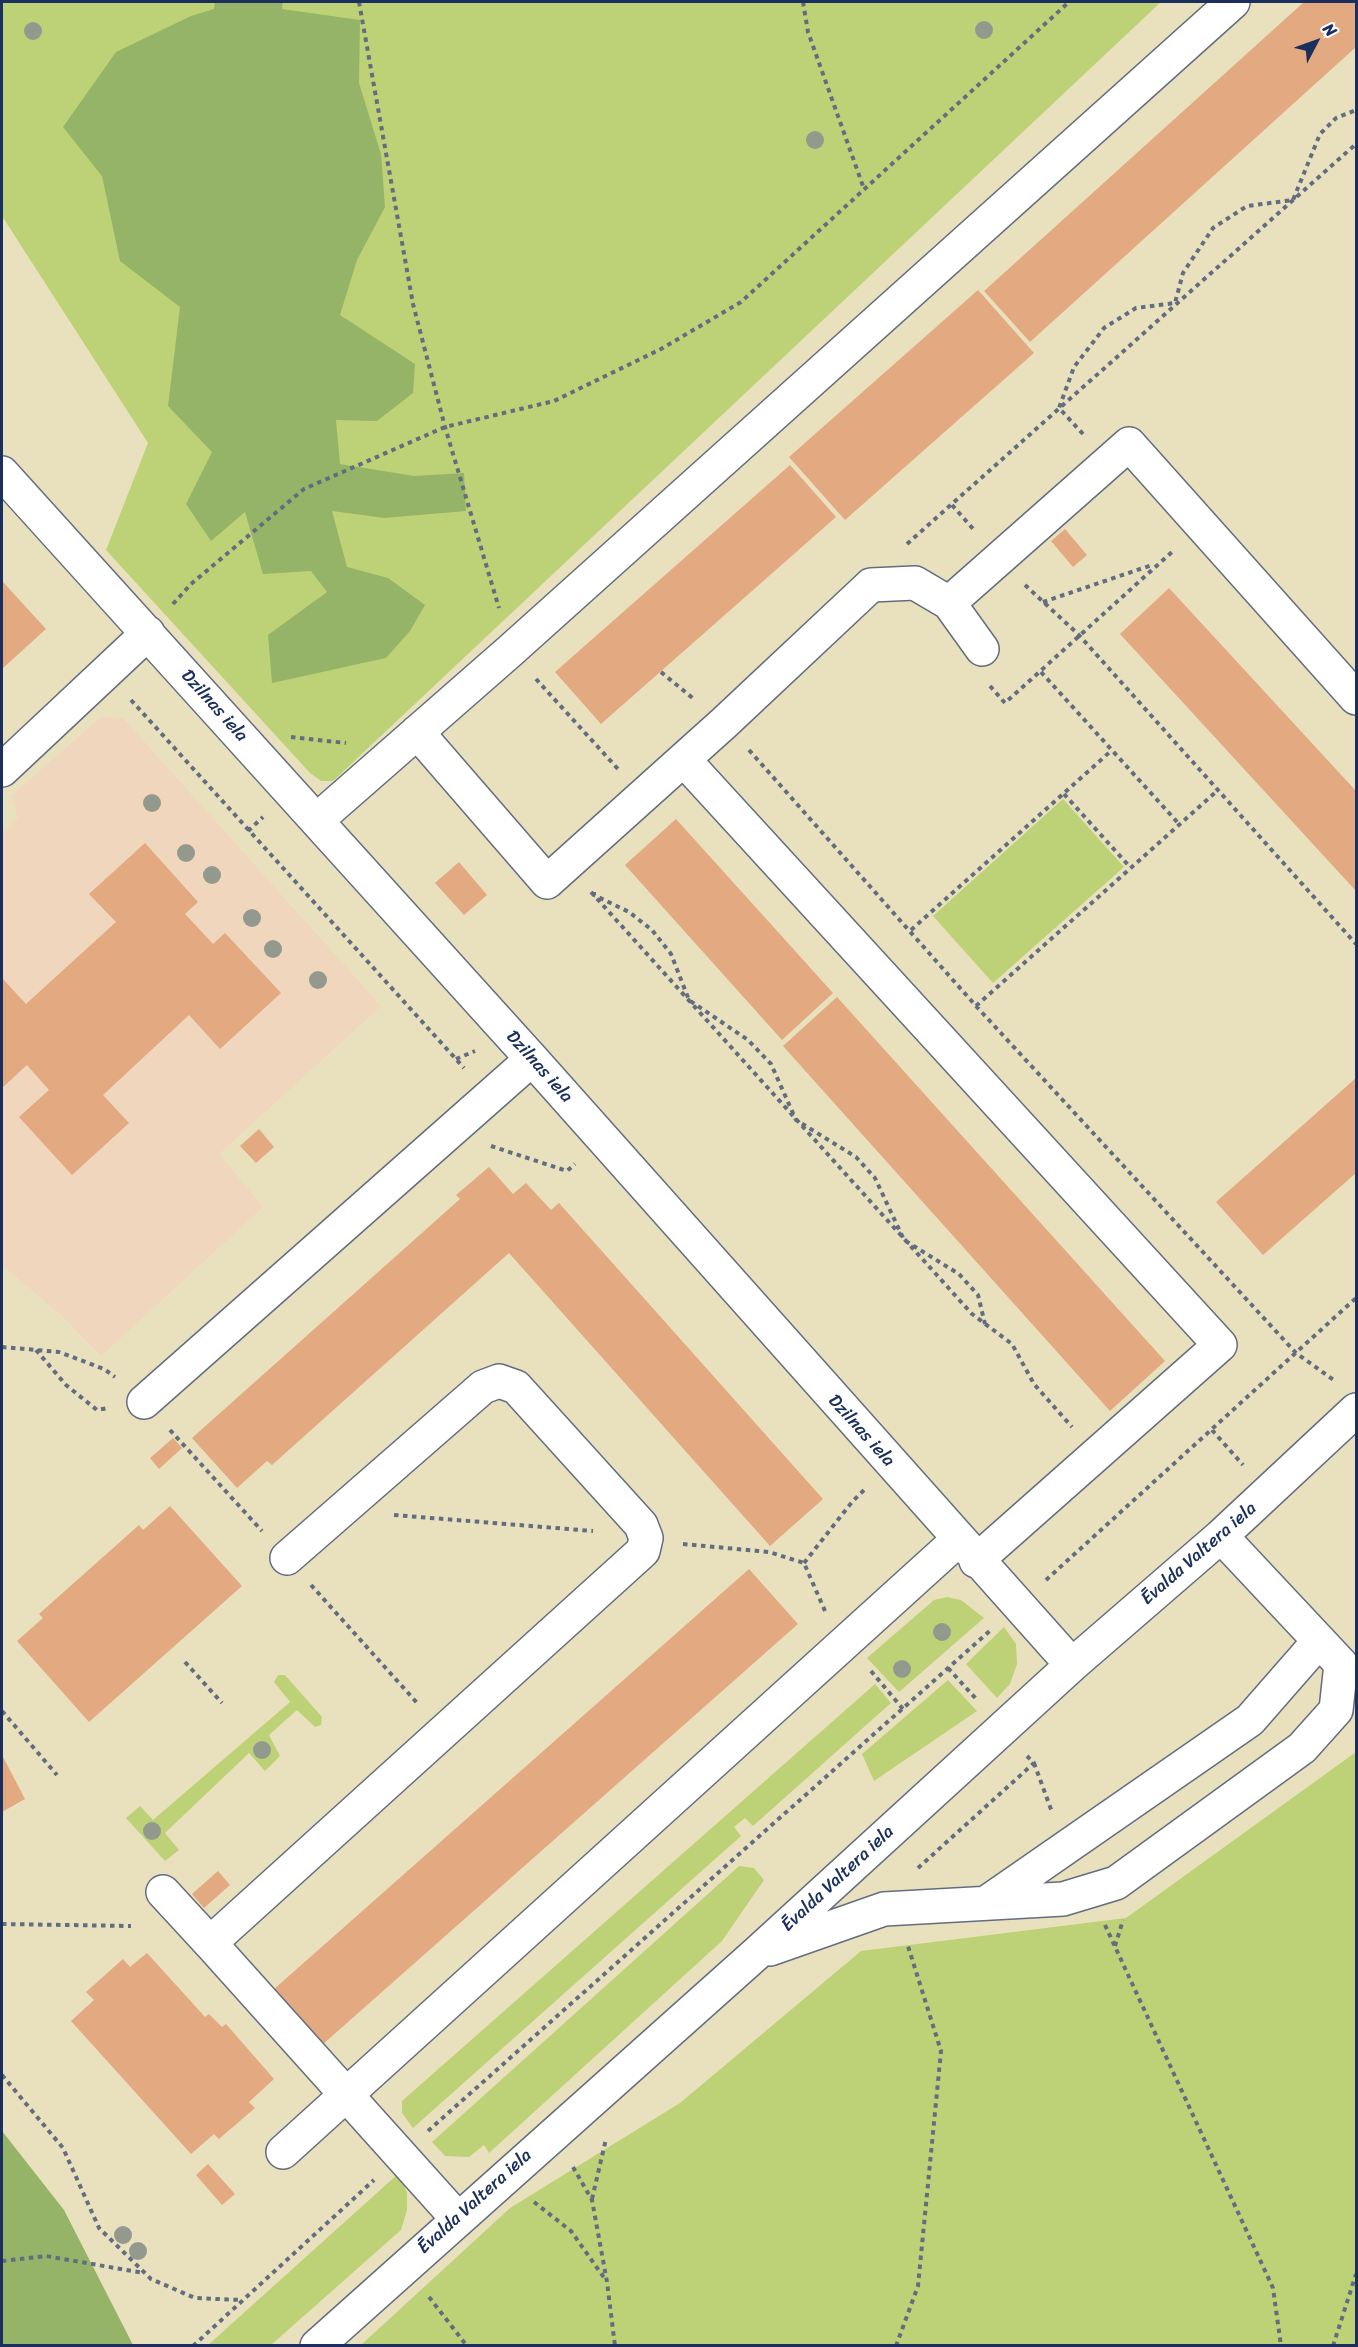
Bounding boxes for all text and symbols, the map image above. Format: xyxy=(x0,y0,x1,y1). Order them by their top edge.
north arrow xyxy=(1286,12,1346,72)
text: N xyxy=(1315,16,1345,44)
street label: Dzilnas iela xyxy=(176,665,252,747)
street label: Dzilnas iela xyxy=(501,1026,577,1108)
street label: Dzilnas iela xyxy=(823,1390,899,1472)
street label: Ēvalda Valtera iela xyxy=(1137,1498,1261,1610)
street label: Ēvalda Valtera iela xyxy=(777,1821,899,1937)
street label: Ēvalda Valtera iela xyxy=(414,2145,536,2259)

